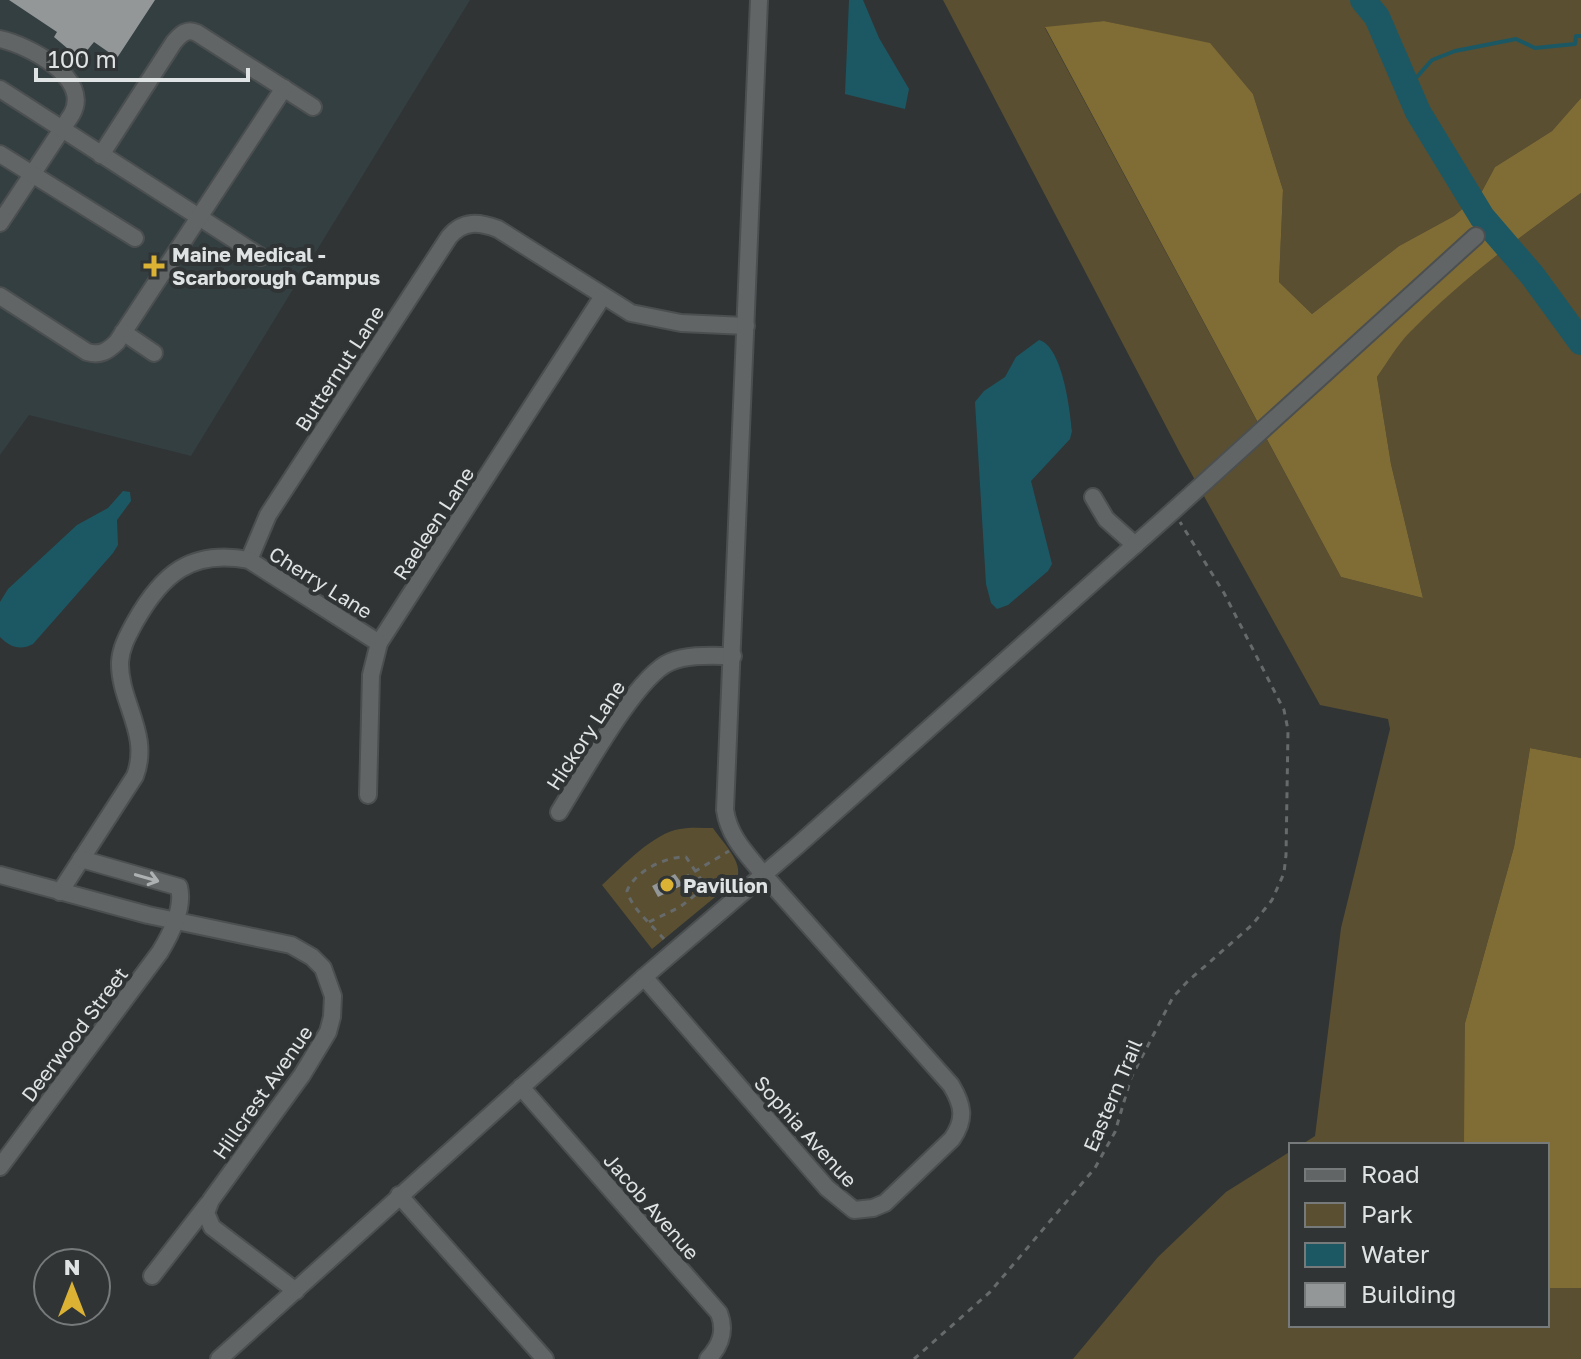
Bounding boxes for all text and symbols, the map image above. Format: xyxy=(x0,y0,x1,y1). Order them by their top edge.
scale bar xyxy=(36,32,248,82)
text: 100 m xyxy=(48,44,117,73)
place label: Maine Medical - Scarborough Campus xyxy=(172,242,380,289)
marker: Maine Medical - Scarborough Campus xyxy=(143,255,165,277)
street label: Butternut Lane xyxy=(289,301,389,435)
street label: Raeleen Lane xyxy=(388,462,478,584)
street label: Cherry Lane xyxy=(265,541,377,623)
street label: Hickory Lane xyxy=(541,676,629,794)
one-way arrow xyxy=(134,871,160,886)
place label: Pavillion xyxy=(683,873,768,897)
marker: Pavillion xyxy=(658,876,676,894)
street label: Deerwood Street xyxy=(16,962,132,1106)
street label: Hillcrest Avenue xyxy=(207,1021,317,1163)
street label: Eastern Trail xyxy=(1078,1035,1146,1155)
street label: Sophia Avenue xyxy=(750,1070,862,1192)
legend xyxy=(1289,1143,1549,1327)
street label: Jacob Avenue xyxy=(599,1148,705,1264)
text: Road xyxy=(1361,1159,1420,1188)
text: Park xyxy=(1361,1199,1413,1228)
text: Water xyxy=(1361,1239,1429,1268)
north arrow xyxy=(32,1247,112,1327)
text: N xyxy=(64,1253,80,1280)
text: Building xyxy=(1361,1279,1456,1308)

